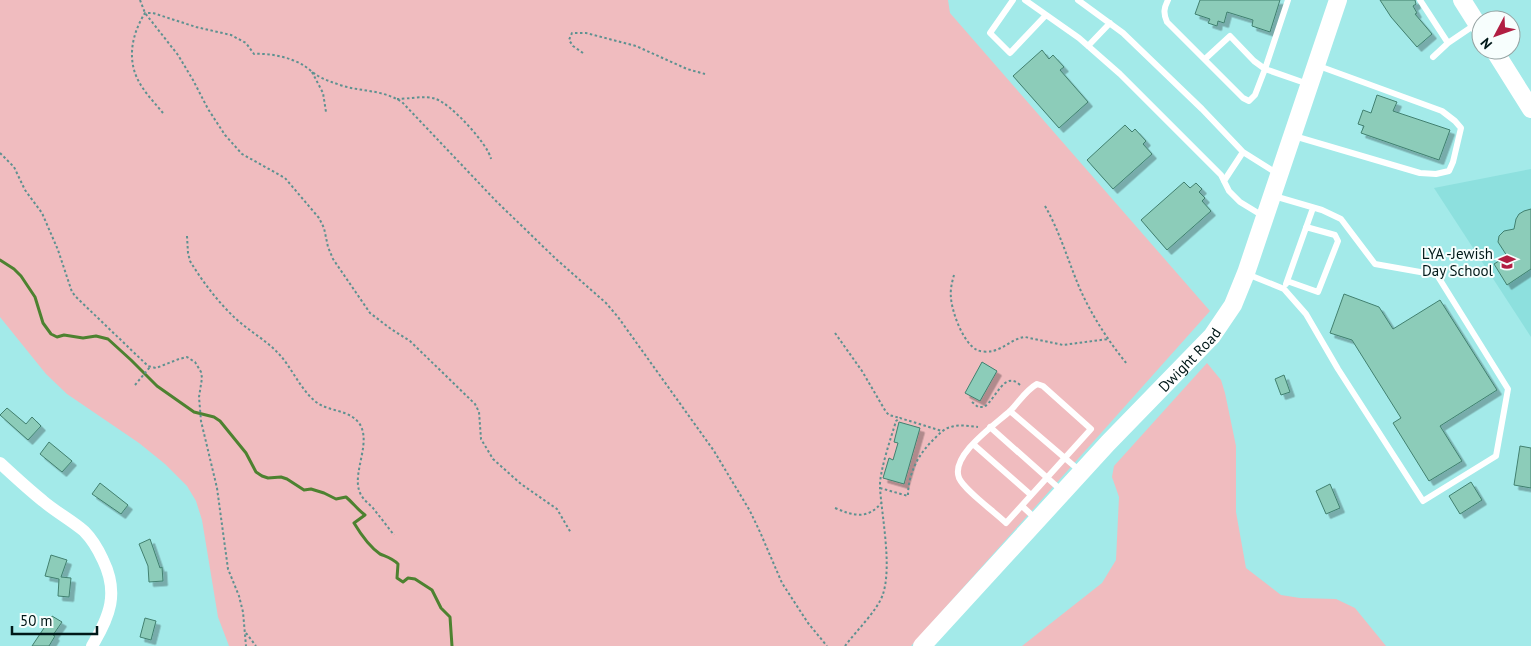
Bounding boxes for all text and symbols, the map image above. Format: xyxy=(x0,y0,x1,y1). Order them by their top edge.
north arrow xyxy=(1471,10,1521,60)
text: N xyxy=(1476,34,1496,53)
place label: LYA -Jewish Day School xyxy=(1422,244,1494,280)
school or university icon: LYA -Jewish Day School xyxy=(1497,252,1517,272)
street label: Dwight Road xyxy=(1154,324,1225,395)
scale bar xyxy=(12,604,98,636)
text: 50 m xyxy=(20,611,53,630)

